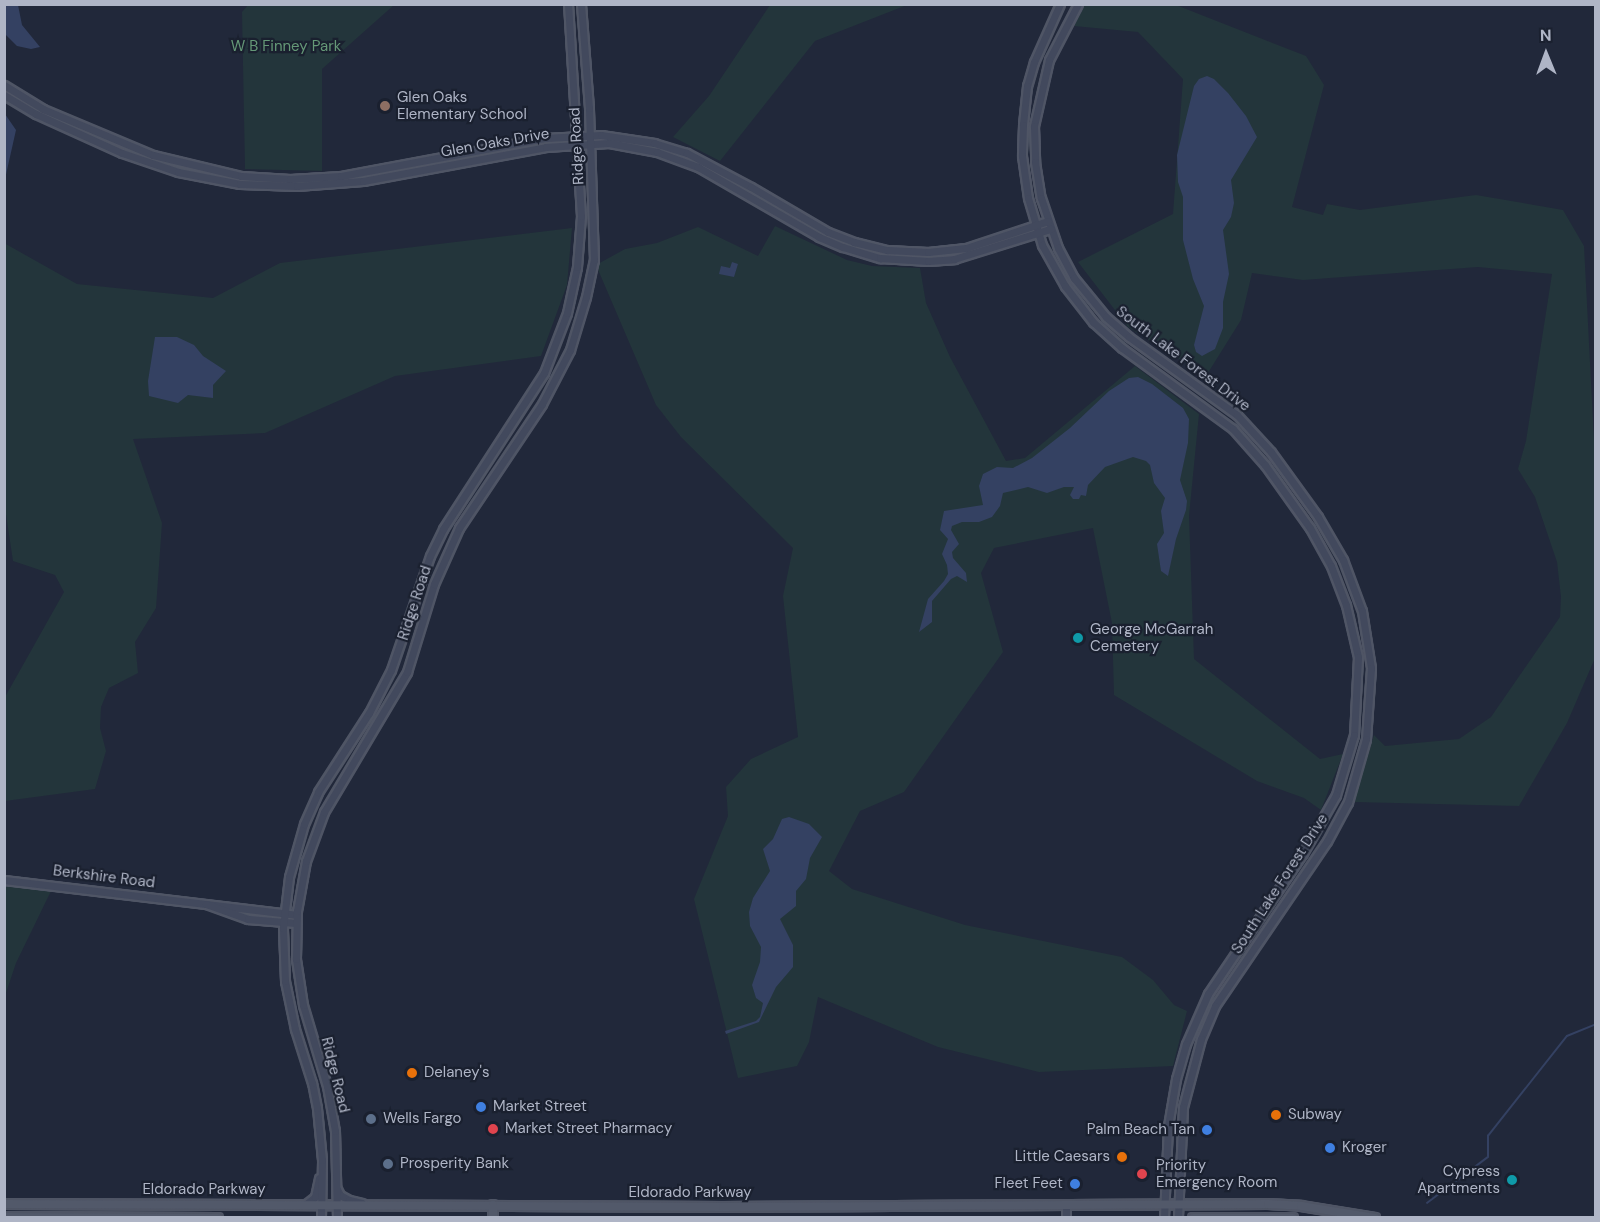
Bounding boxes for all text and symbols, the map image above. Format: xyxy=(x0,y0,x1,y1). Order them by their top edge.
north arrow xyxy=(1516,24,1576,84)
text: N xyxy=(1540,25,1552,46)
park label: W B Finney Park xyxy=(231,38,341,56)
place label: Glen Oaks Elementary School xyxy=(397,88,527,123)
marker: Glen Oaks Elementary School xyxy=(378,99,392,113)
street label: Ridge Road xyxy=(566,107,588,185)
street label: Glen Oaks Drive xyxy=(439,125,551,161)
street label: South Lake Forest Drive xyxy=(1112,303,1254,415)
street label: Ridge Road xyxy=(394,563,436,643)
place label: George McGarrah Cemetery xyxy=(1090,620,1213,655)
marker: George McGarrah Cemetery xyxy=(1071,631,1085,645)
street label: South Lake Forest Drive xyxy=(1228,811,1332,957)
street label: Berkshire Road xyxy=(52,862,156,892)
street label: Ridge Road xyxy=(317,1035,353,1115)
place label: Delaney's xyxy=(424,1064,489,1082)
marker: Delaney's xyxy=(405,1066,419,1080)
place label: Market Street xyxy=(493,1098,587,1116)
marker: Market Street xyxy=(474,1100,488,1114)
place label: Subway xyxy=(1288,1106,1342,1124)
marker: Subway xyxy=(1269,1108,1283,1122)
place label: Wells Fargo xyxy=(383,1110,461,1128)
marker: Wells Fargo xyxy=(364,1112,378,1126)
place label: Market Street Pharmacy xyxy=(505,1120,672,1138)
place label: Palm Beach Tan xyxy=(1087,1121,1195,1139)
marker: Market Street Pharmacy xyxy=(486,1122,500,1136)
marker: Palm Beach Tan xyxy=(1200,1123,1214,1137)
place label: Kroger xyxy=(1342,1139,1387,1157)
marker: Kroger xyxy=(1323,1141,1337,1155)
place label: Little Caesars xyxy=(1015,1148,1110,1166)
marker: Little Caesars xyxy=(1115,1150,1129,1164)
place label: Prosperity Bank xyxy=(400,1155,509,1173)
place label: Priority Emergency Room xyxy=(1156,1156,1277,1191)
marker: Prosperity Bank xyxy=(381,1157,395,1171)
place label: Cypress Apartments xyxy=(1417,1162,1500,1197)
marker: Priority Emergency Room xyxy=(1133,1165,1151,1183)
marker: Cypress Apartments xyxy=(1505,1173,1519,1187)
place label: Fleet Feet xyxy=(995,1175,1063,1193)
marker: Fleet Feet xyxy=(1068,1177,1082,1191)
street label: Eldorado Parkway xyxy=(142,1181,266,1199)
street label: Eldorado Parkway xyxy=(628,1184,752,1202)

